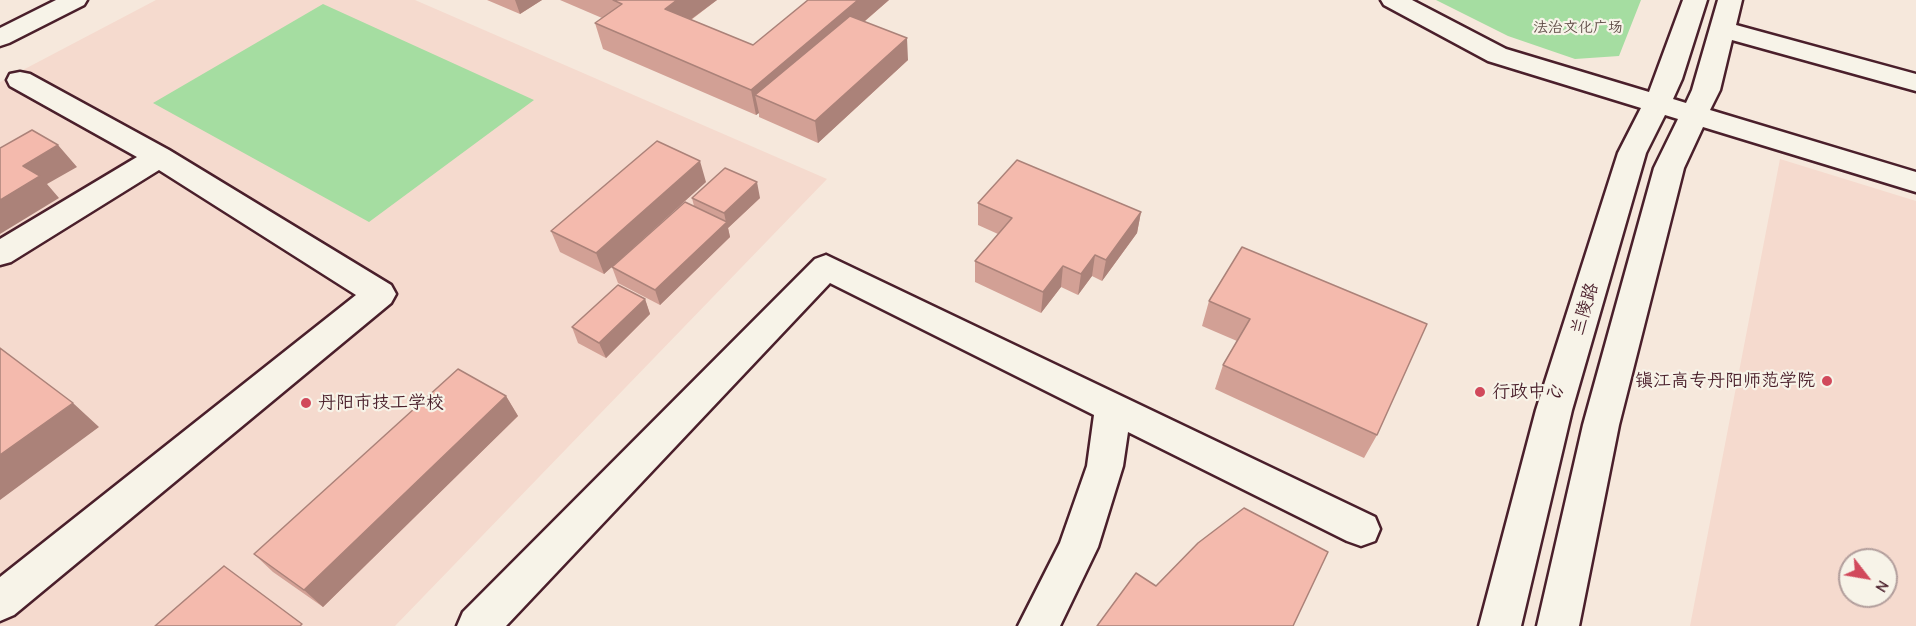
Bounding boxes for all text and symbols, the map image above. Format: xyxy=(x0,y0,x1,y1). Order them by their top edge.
park label: 法治文化广场 xyxy=(1533,19,1623,37)
street label: 兰陵路 xyxy=(1567,280,1603,338)
place label: 镇江高专丹阳师范学院 xyxy=(1635,370,1815,392)
marker: 镇江高专丹阳师范学院 xyxy=(1820,374,1834,388)
place label: 行政中心 xyxy=(1492,381,1564,403)
marker: 行政中心 xyxy=(1473,385,1487,399)
place label: 丹阳市技工学校 xyxy=(318,392,444,414)
marker: 丹阳市技工学校 xyxy=(299,396,313,410)
north arrow xyxy=(1838,548,1898,608)
text: N xyxy=(1871,577,1892,595)

